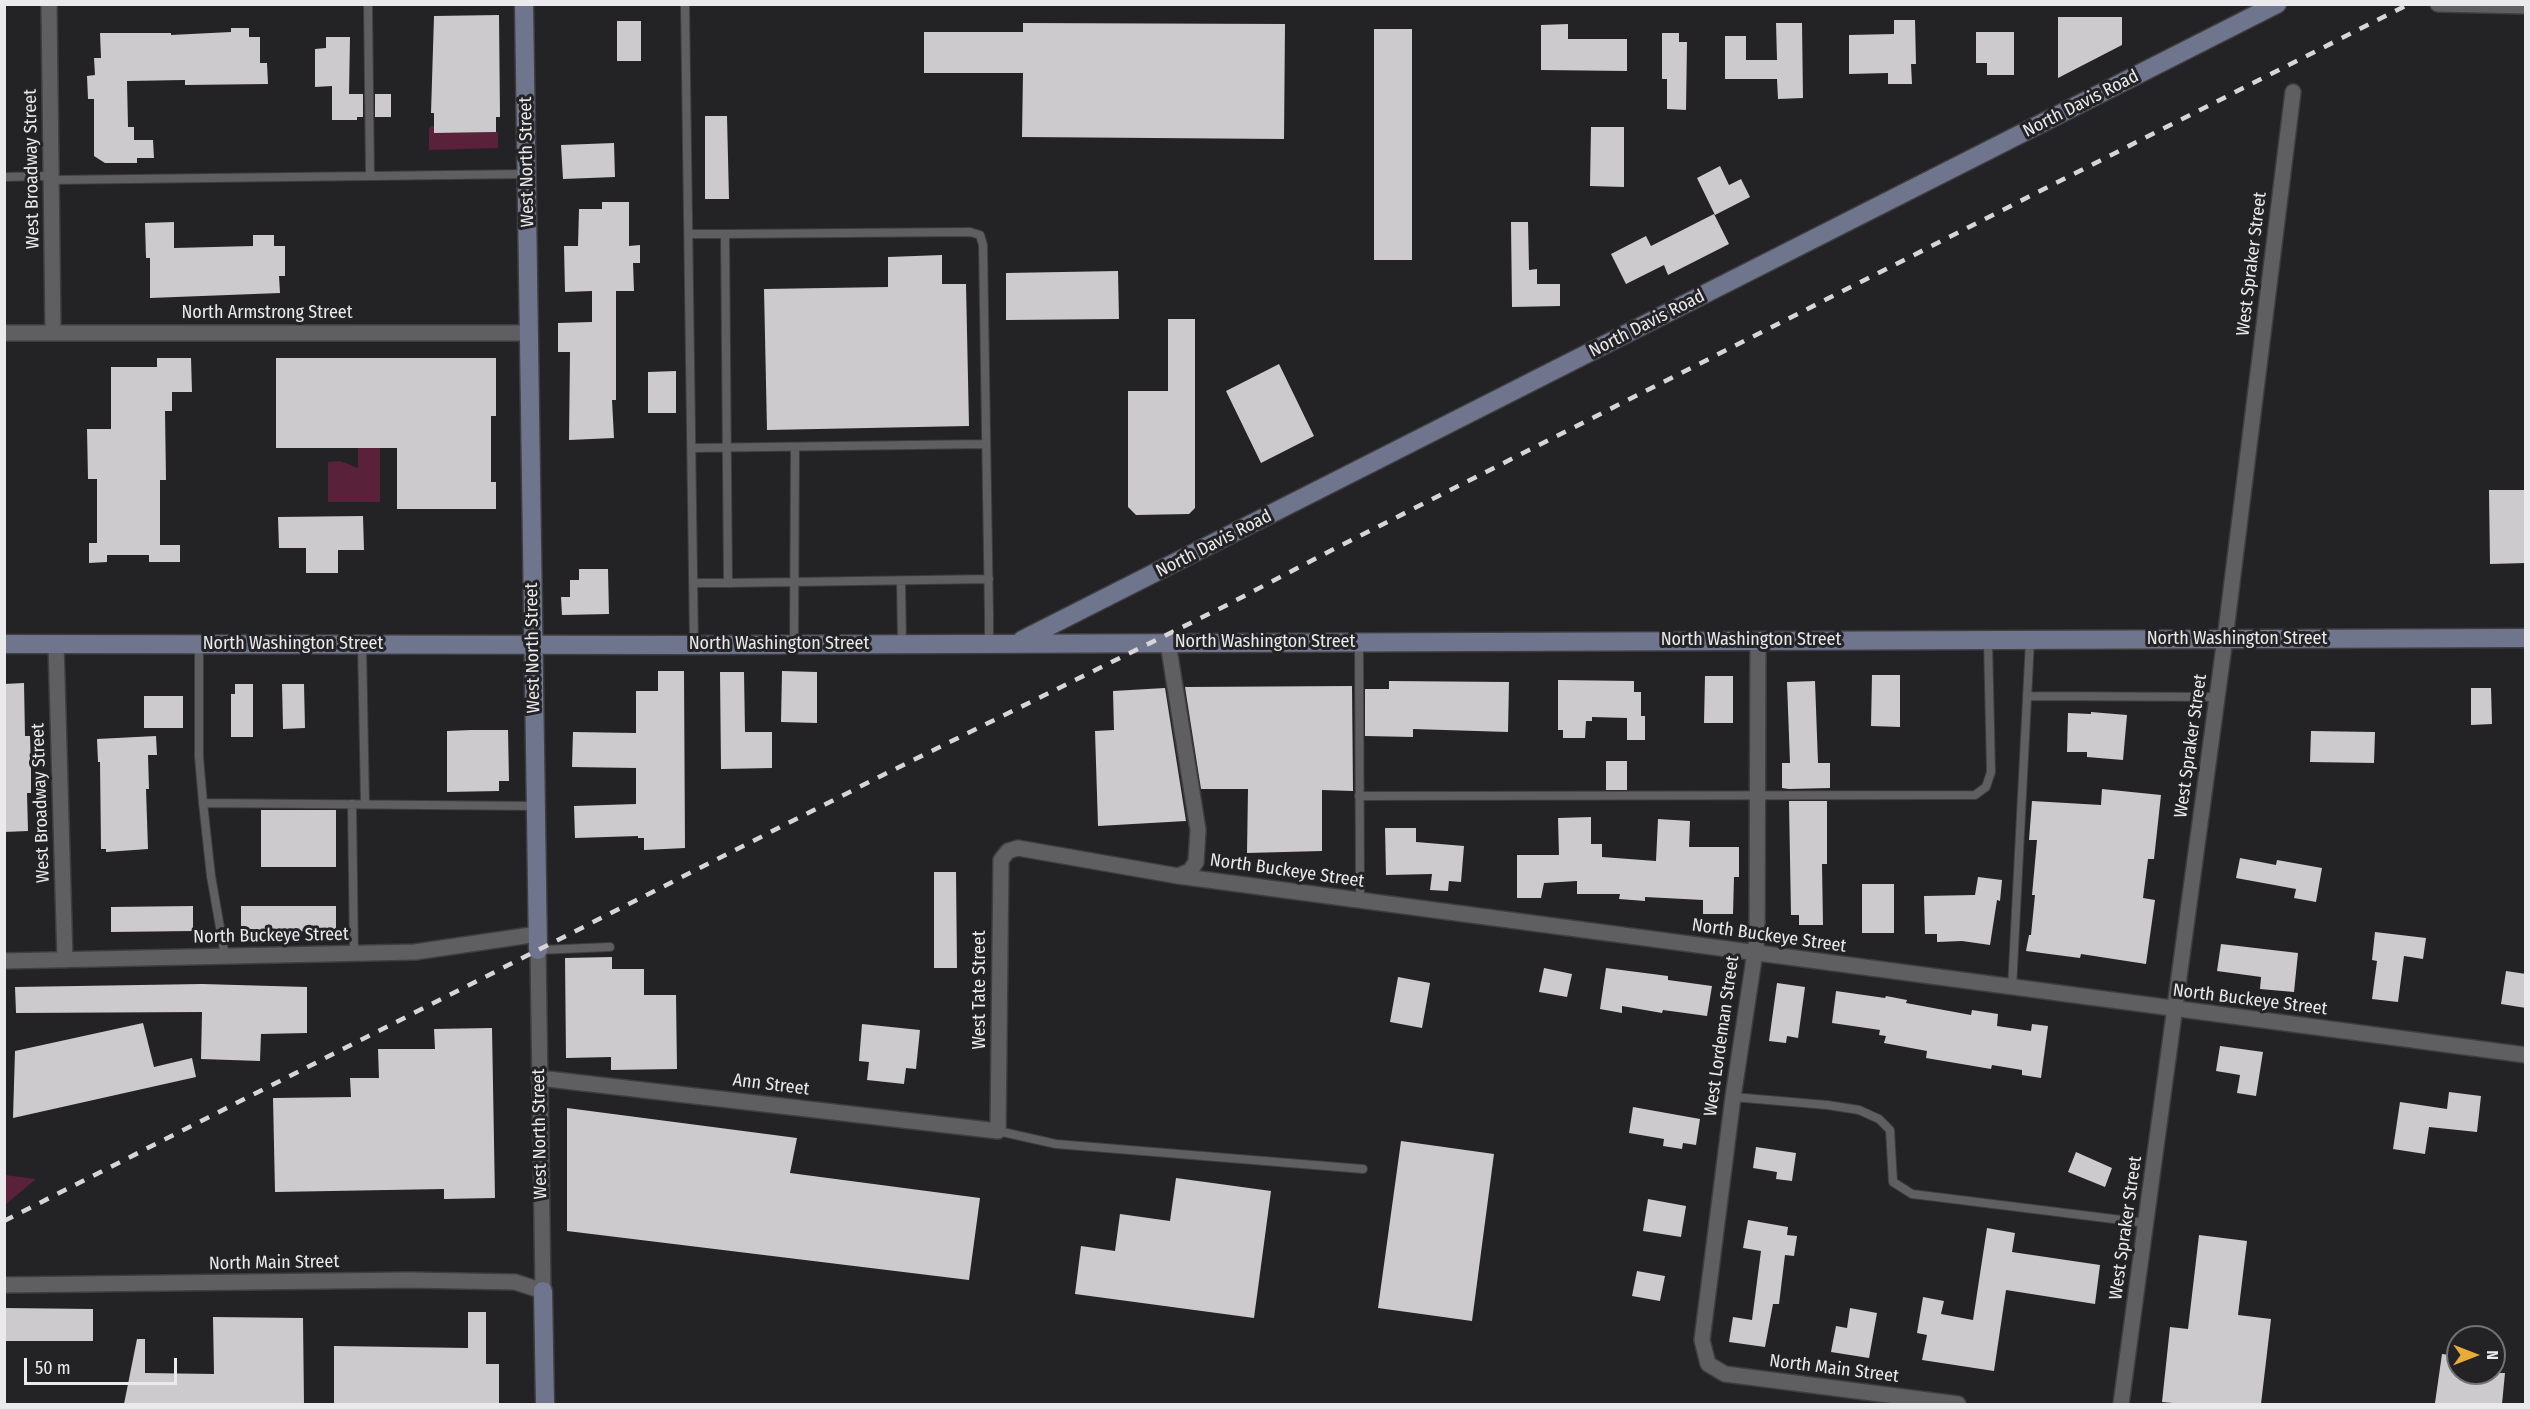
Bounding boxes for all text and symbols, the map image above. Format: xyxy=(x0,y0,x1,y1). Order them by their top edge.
street label: North Davis Road xyxy=(2020,66,2142,142)
street label: West Broadway Street xyxy=(20,89,44,249)
street label: West North Street xyxy=(515,97,539,227)
street label: West Spraker Street xyxy=(2232,191,2272,337)
street label: North Davis Road xyxy=(1586,286,1708,362)
street label: North Armstrong Street xyxy=(181,302,353,324)
street label: North Davis Road xyxy=(1153,506,1275,582)
street label: West North Street xyxy=(521,583,545,713)
street label: North Washington Street xyxy=(2147,628,2327,650)
street label: North Washington Street xyxy=(1661,629,1841,651)
street label: North Washington Street xyxy=(1175,631,1355,653)
street label: North Washington Street xyxy=(203,633,383,655)
street label: North Washington Street xyxy=(689,633,869,655)
street label: West Spraker Street xyxy=(2170,673,2212,819)
street label: West Broadway Street xyxy=(27,723,55,883)
street label: North Buckeye Street xyxy=(1208,849,1366,893)
street label: North Buckeye Street xyxy=(1690,914,1848,958)
street label: North Buckeye Street xyxy=(193,924,349,948)
street label: West Tate Street xyxy=(969,930,991,1050)
street label: West Lordeman Street xyxy=(1700,954,1744,1118)
street label: North Buckeye Street xyxy=(2171,980,2329,1020)
street label: West North Street xyxy=(528,1069,552,1199)
street label: Ann Street xyxy=(732,1070,810,1100)
street label: West Spraker Street xyxy=(2105,1155,2147,1301)
street label: North Main Street xyxy=(209,1251,339,1275)
north arrow xyxy=(2446,1325,2506,1385)
scale bar xyxy=(27,1346,180,1384)
street label: North Main Street xyxy=(1768,1350,1900,1388)
text: N xyxy=(2483,1350,2502,1360)
text: 50 m xyxy=(35,1357,71,1379)

